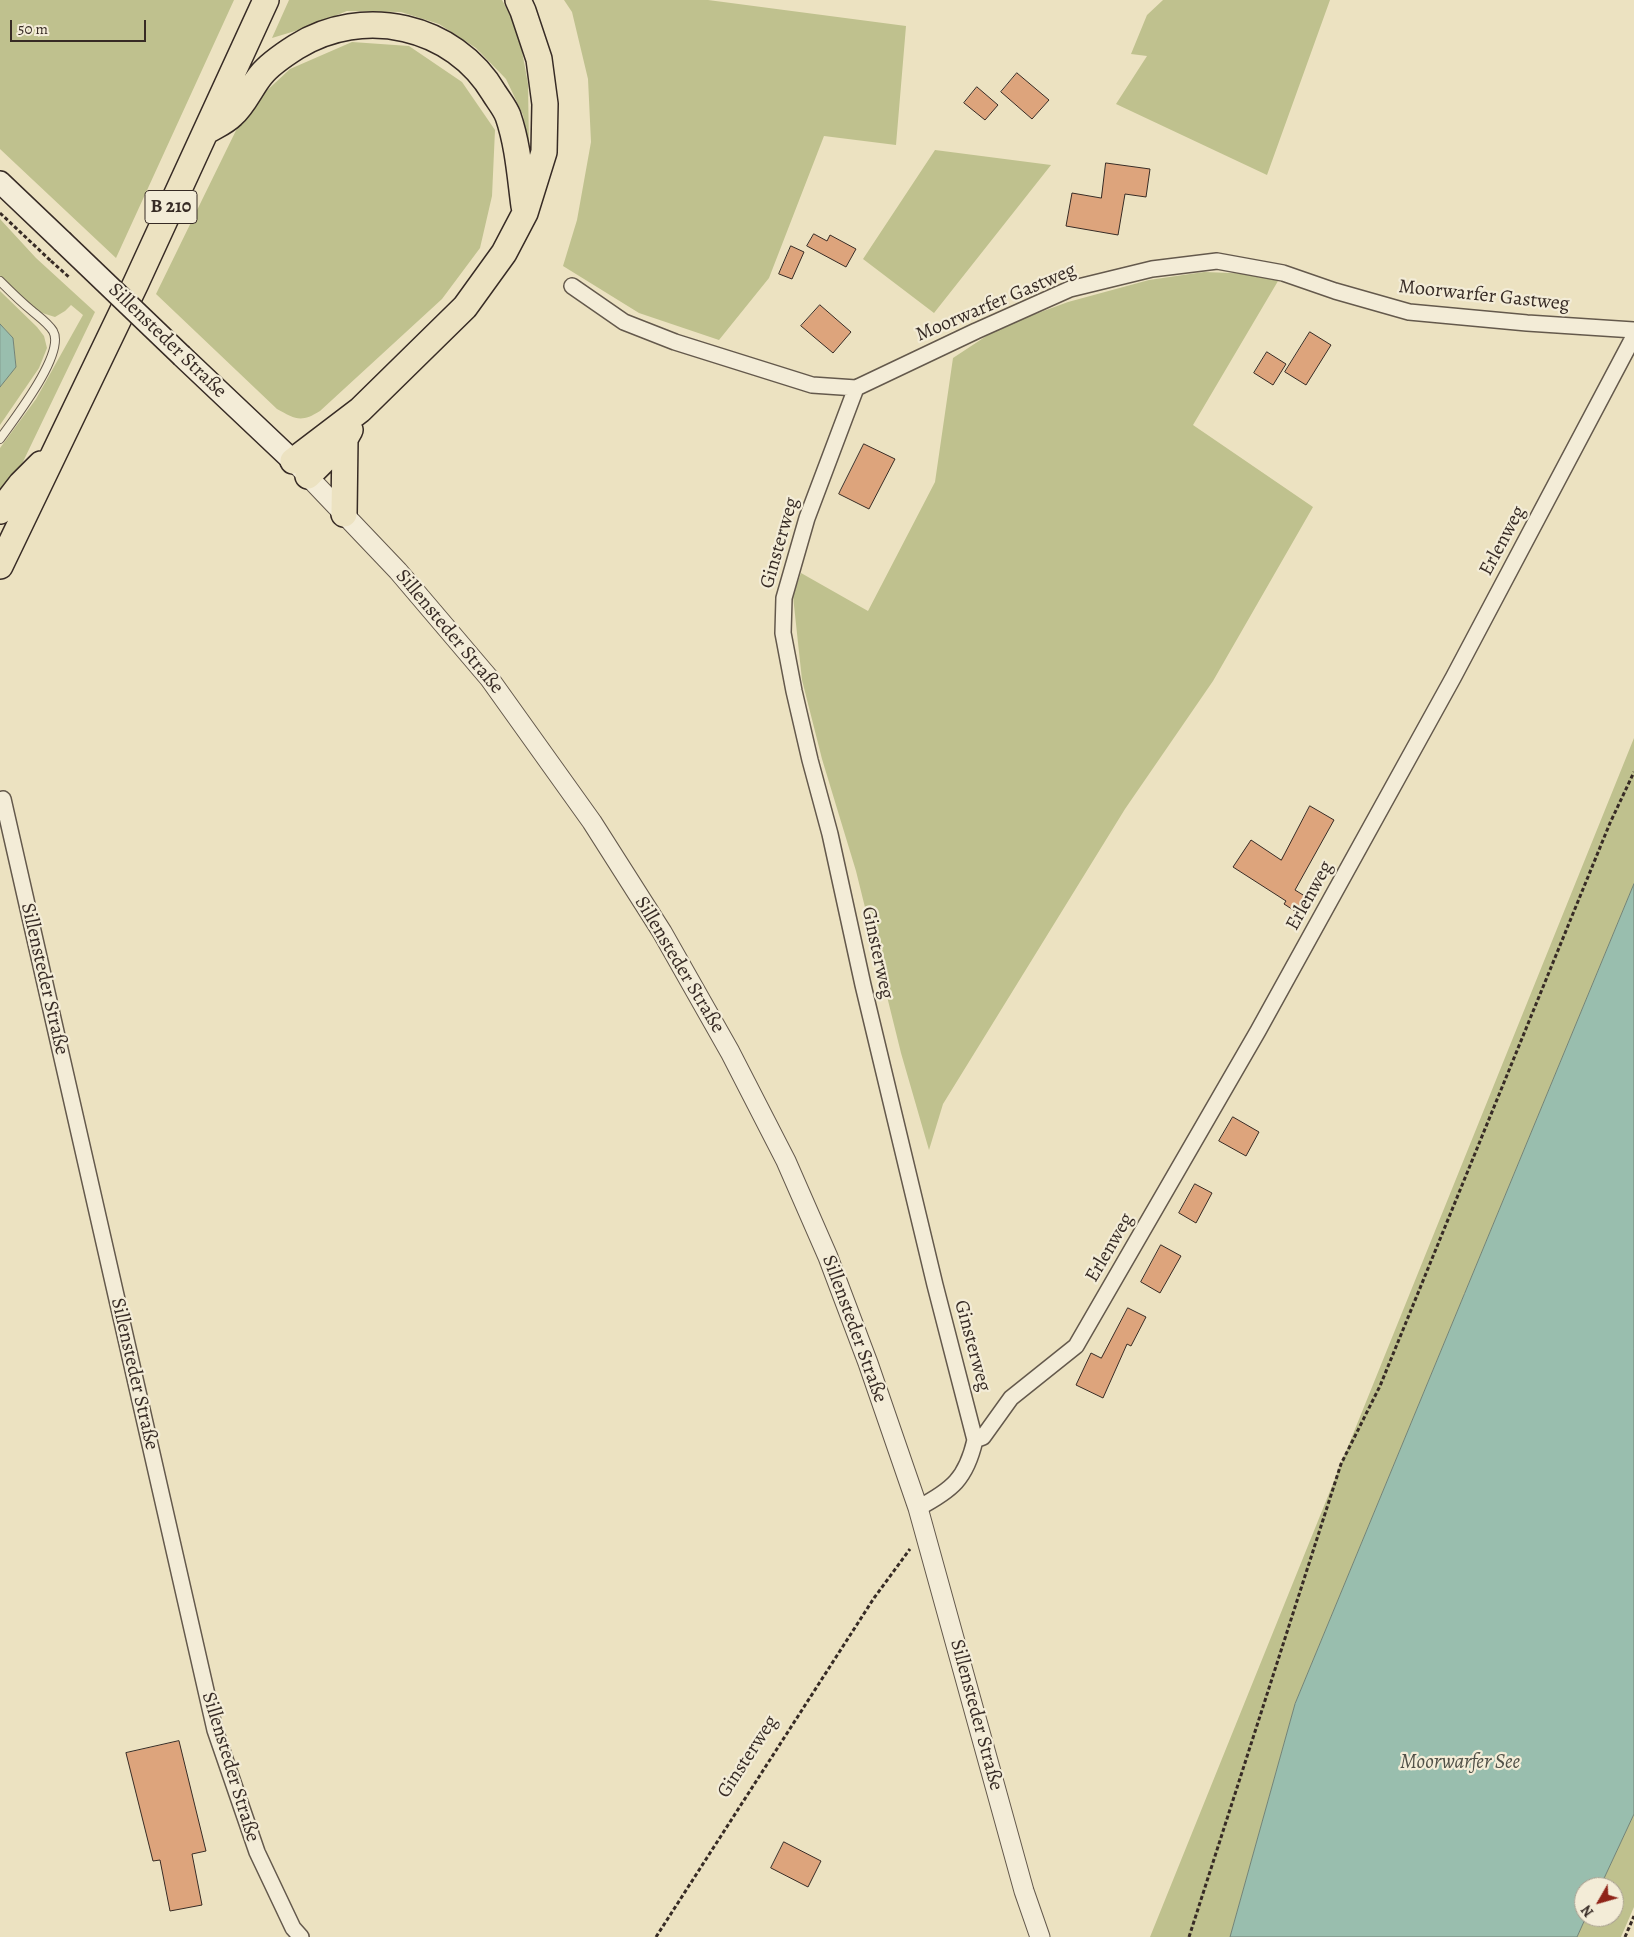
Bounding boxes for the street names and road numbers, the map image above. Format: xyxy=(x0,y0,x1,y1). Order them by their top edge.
road number: B 210 xyxy=(145,190,197,223)
street label: Moorwarfer Gastweg xyxy=(912,258,1080,348)
street label: Moorwarfer Gastweg xyxy=(1397,275,1571,317)
street label: Sillensteder Straße xyxy=(103,278,231,404)
street label: Ginsterweg xyxy=(756,495,804,591)
street label: Erlenweg xyxy=(1475,502,1531,580)
street label: Sillensteder Straße xyxy=(390,565,508,699)
street label: Erlenweg xyxy=(1281,857,1339,935)
street label: Sillensteder Straße xyxy=(629,892,729,1038)
street label: Sillensteder Straße xyxy=(15,901,73,1057)
street label: Ginsterweg xyxy=(856,905,898,1001)
street label: Erlenweg xyxy=(1081,1209,1139,1287)
street label: Sillensteder Straße xyxy=(816,1252,892,1406)
street label: Sillensteder Straße xyxy=(105,1296,163,1452)
street label: Ginsterweg xyxy=(948,1298,996,1394)
street label: Sillensteder Straße xyxy=(944,1637,1008,1793)
street label: Sillensteder Straße xyxy=(196,1689,264,1845)
street label: Ginsterweg xyxy=(712,1711,784,1803)

